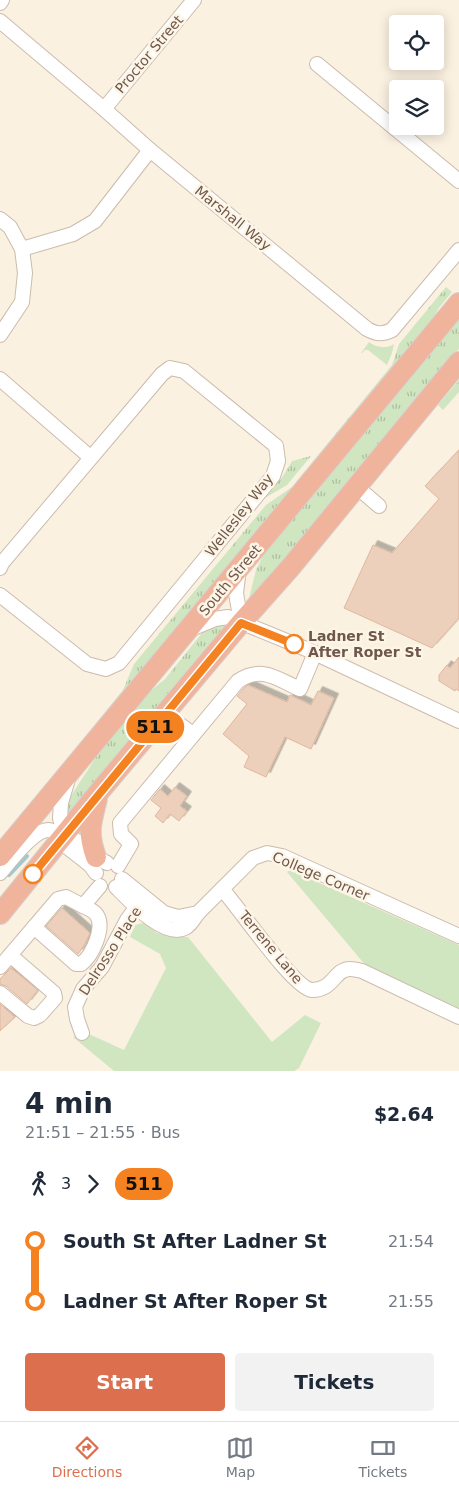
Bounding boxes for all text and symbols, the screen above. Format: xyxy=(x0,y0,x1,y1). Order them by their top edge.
street label: Proctor Street xyxy=(112,11,187,96)
map controls xyxy=(389,15,444,135)
button: locate xyxy=(389,15,444,70)
button: layers xyxy=(389,80,444,135)
street label: Marshall Way xyxy=(192,182,274,254)
street label: Wellesley Way xyxy=(202,471,276,559)
street label: South Street xyxy=(196,541,265,619)
place label: Ladner St After Roper St xyxy=(308,628,422,660)
marker: Ladner St After Roper St xyxy=(284,634,304,654)
line badge: 511 xyxy=(126,711,184,743)
text: 511 xyxy=(136,716,174,737)
street label: College Corner xyxy=(270,848,372,904)
unlabelled marker xyxy=(23,864,43,884)
street label: Delrosso Place xyxy=(75,904,145,998)
street label: Terrene Lane xyxy=(235,907,306,987)
text: 4 min xyxy=(25,1087,113,1120)
text: $2.64 xyxy=(374,1103,434,1125)
text: 21:51 – 21:55 · Bus xyxy=(25,1123,180,1142)
icon: walk xyxy=(25,1170,53,1198)
icon: forward xyxy=(79,1170,107,1198)
text: 511 xyxy=(125,1173,163,1194)
text: 3 xyxy=(61,1174,71,1193)
text: South St After Ladner St xyxy=(63,1230,327,1252)
text: 21:54 xyxy=(388,1232,434,1251)
text: Ladner St After Roper St xyxy=(63,1290,327,1312)
text: 21:55 xyxy=(388,1292,434,1311)
button: Start xyxy=(25,1353,225,1411)
button: Tickets xyxy=(235,1353,434,1411)
tab: Directions xyxy=(52,1434,122,1480)
tab: Map xyxy=(226,1434,255,1480)
tab: Tickets xyxy=(359,1434,407,1480)

